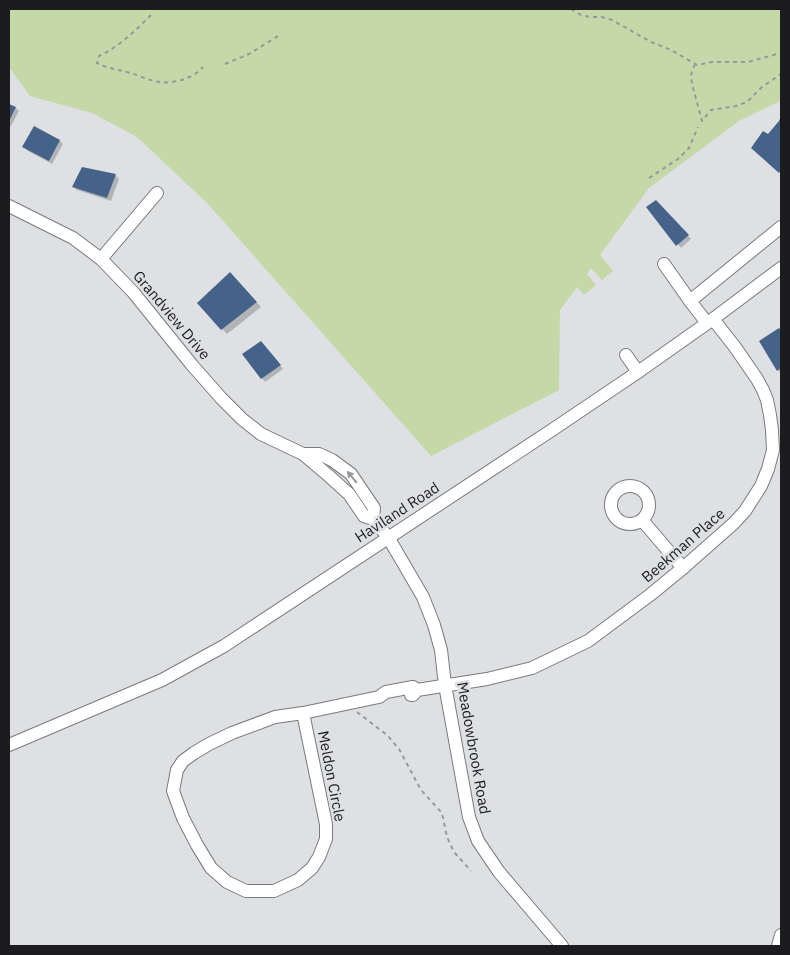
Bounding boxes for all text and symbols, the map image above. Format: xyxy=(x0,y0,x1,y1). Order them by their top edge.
street label: Grandview Drive xyxy=(129,267,215,363)
one-way arrow xyxy=(347,471,358,484)
street label: Haviland Road xyxy=(351,478,443,546)
street label: Beekman Place xyxy=(637,504,729,586)
street label: Meadowbrook Road xyxy=(453,680,495,816)
street label: Meldon Circle xyxy=(314,729,350,823)

